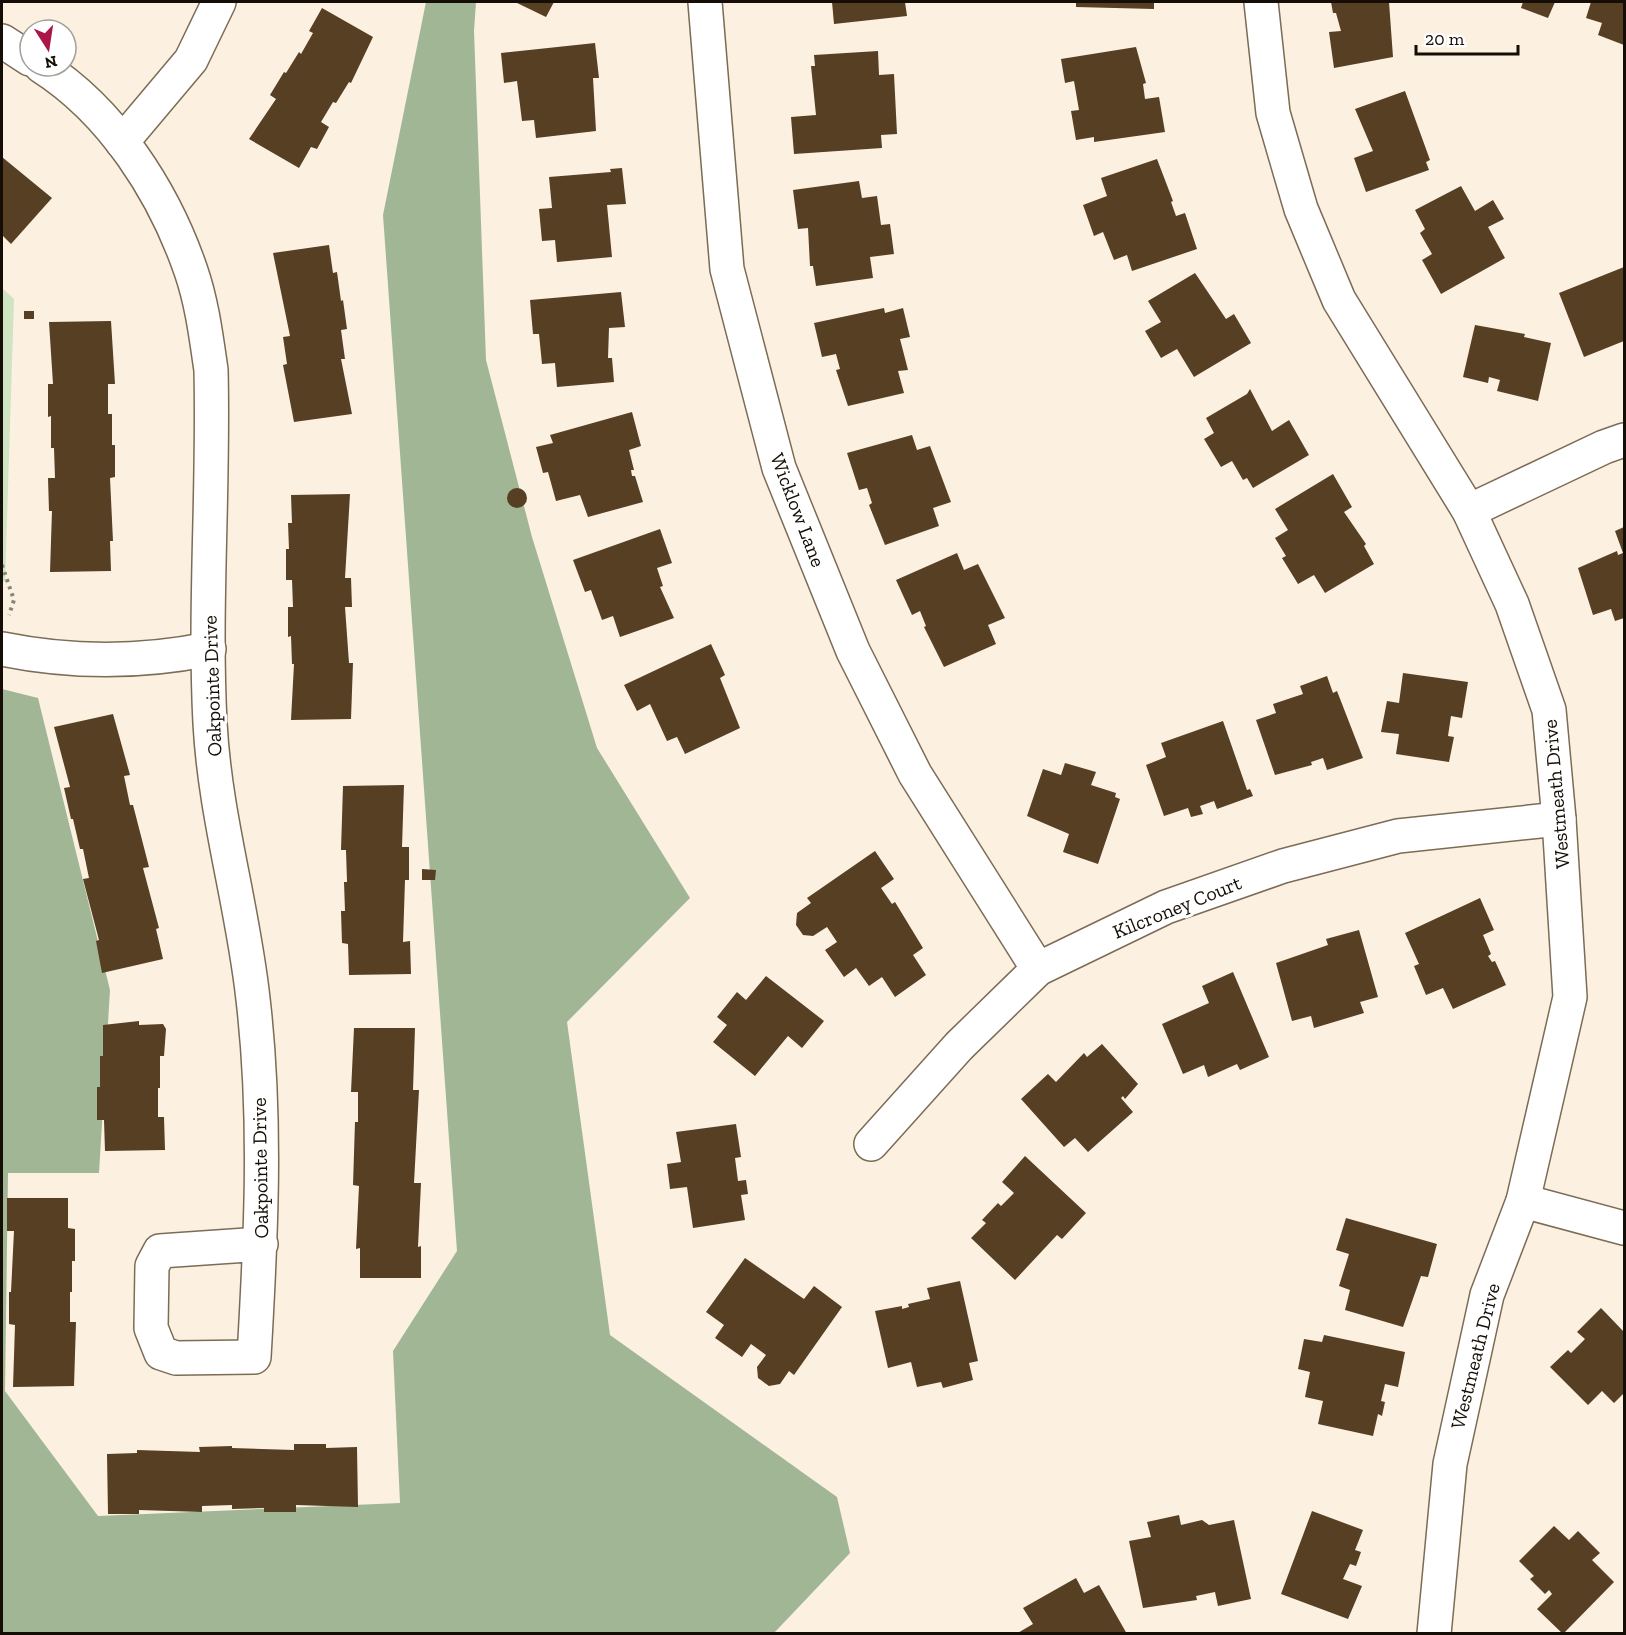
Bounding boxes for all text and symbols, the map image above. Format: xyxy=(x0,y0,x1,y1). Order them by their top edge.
north arrow xyxy=(18,18,78,78)
scale bar xyxy=(1416,18,1518,56)
text: 20 m xyxy=(1425,28,1465,50)
text: N xyxy=(43,52,59,73)
street label: Wicklow Lane xyxy=(765,450,831,570)
street label: Oakpointe Drive xyxy=(198,615,226,757)
street label: Westmeath Drive xyxy=(1538,718,1574,870)
street label: Kilcroney Court xyxy=(1109,870,1245,944)
street label: Oakpointe Drive xyxy=(247,1097,273,1239)
street label: Westmeath Drive xyxy=(1445,1280,1505,1432)

